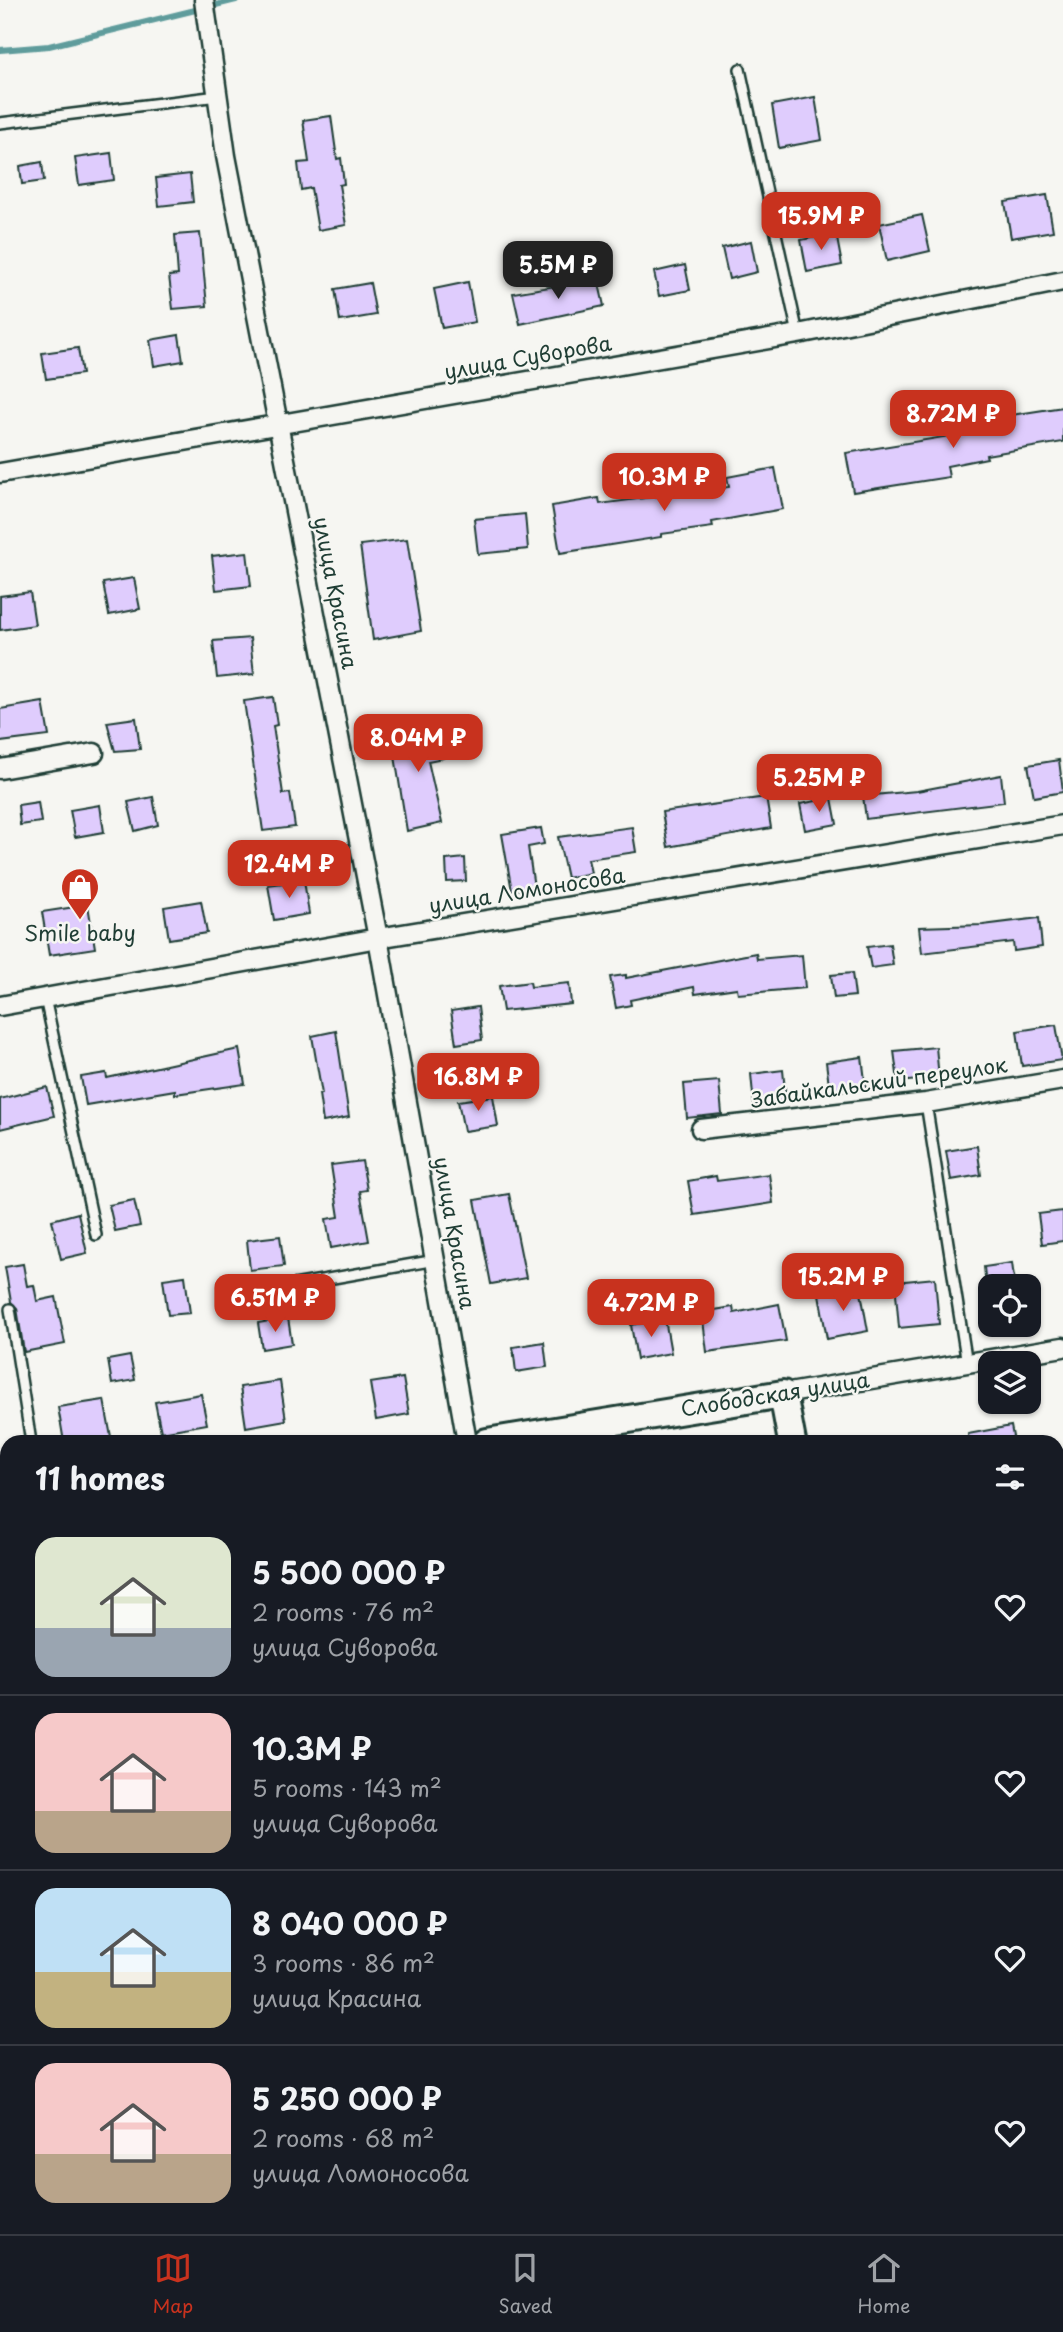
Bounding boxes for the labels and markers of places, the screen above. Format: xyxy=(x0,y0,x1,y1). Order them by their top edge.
pin: 15.9M ₽ xyxy=(756,192,886,252)
pin: 5.5M ₽ xyxy=(501,242,615,301)
pin: 8.72M ₽ xyxy=(888,391,1018,450)
pin: 10.3M ₽ xyxy=(599,454,729,513)
pin: 8.04M ₽ xyxy=(353,714,483,774)
pin: 5.25M ₽ xyxy=(754,754,884,814)
pin: 12.4M ₽ xyxy=(224,841,354,900)
shop icon: Smile baby xyxy=(59,866,101,921)
place label: Smile baby xyxy=(24,916,136,948)
pin: 16.8M ₽ xyxy=(413,1054,543,1113)
pin: 15.2M ₽ xyxy=(778,1254,908,1313)
pin: 6.51M ₽ xyxy=(210,1274,340,1334)
pin: 4.72M ₽ xyxy=(586,1280,716,1339)

